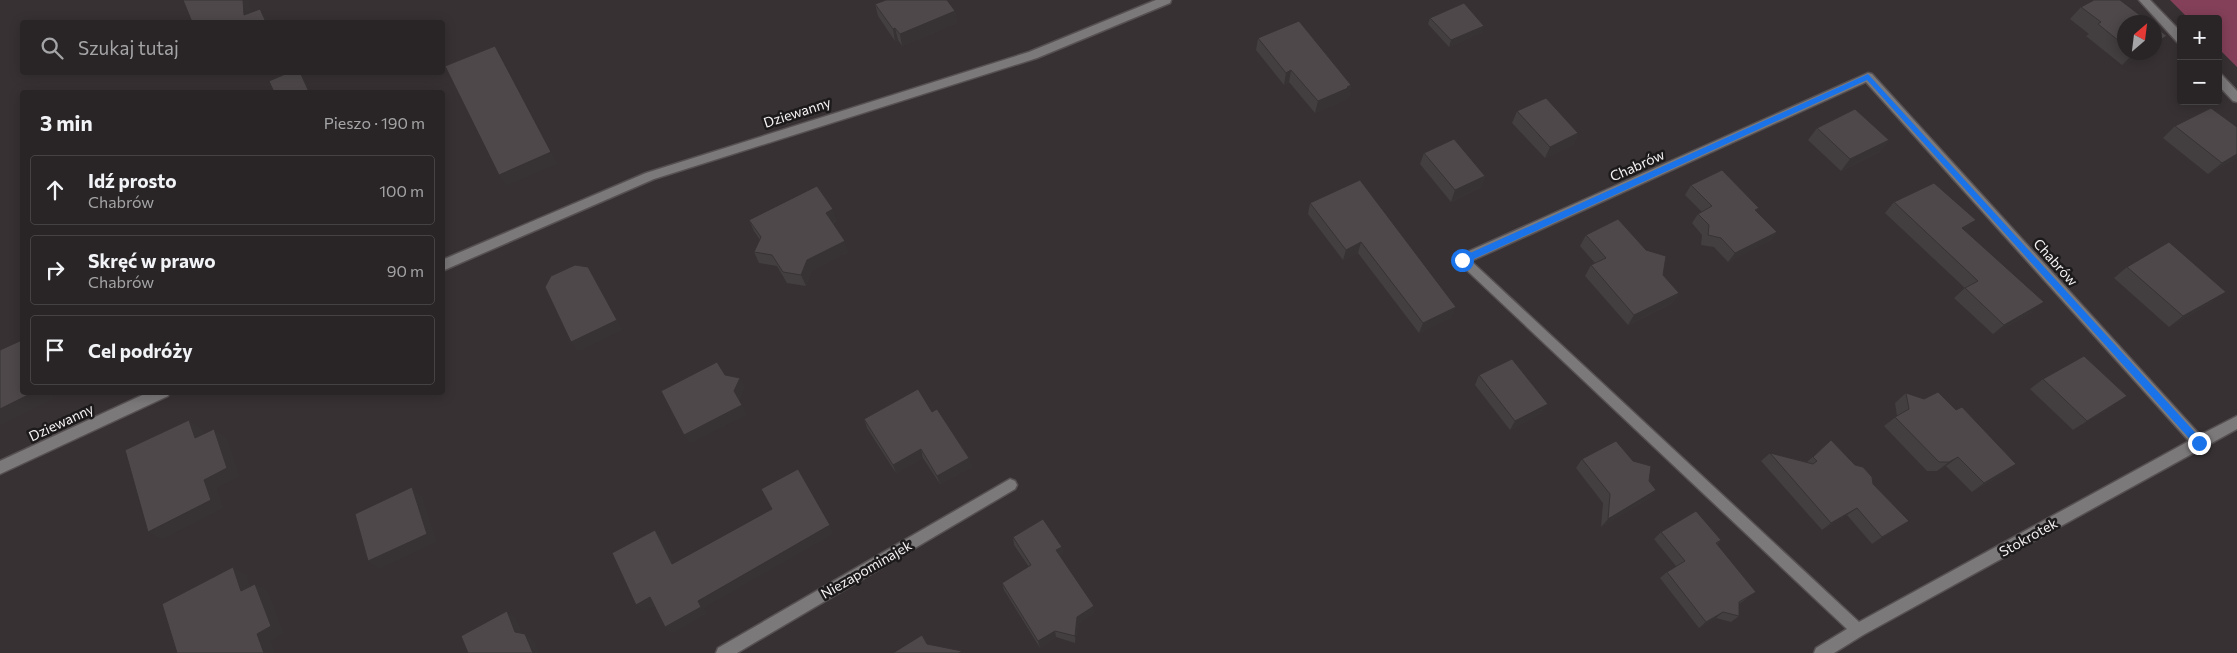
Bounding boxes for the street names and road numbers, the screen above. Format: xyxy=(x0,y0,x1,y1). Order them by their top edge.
street label: Dziewanny xyxy=(761,93,833,131)
street label: Chabrów xyxy=(1607,145,1667,185)
street label: Chabrów xyxy=(2030,235,2082,289)
street label: Dziewanny xyxy=(26,400,96,444)
street label: Stokrotek xyxy=(1996,514,2060,560)
street label: Niezapominajek xyxy=(818,536,915,602)

